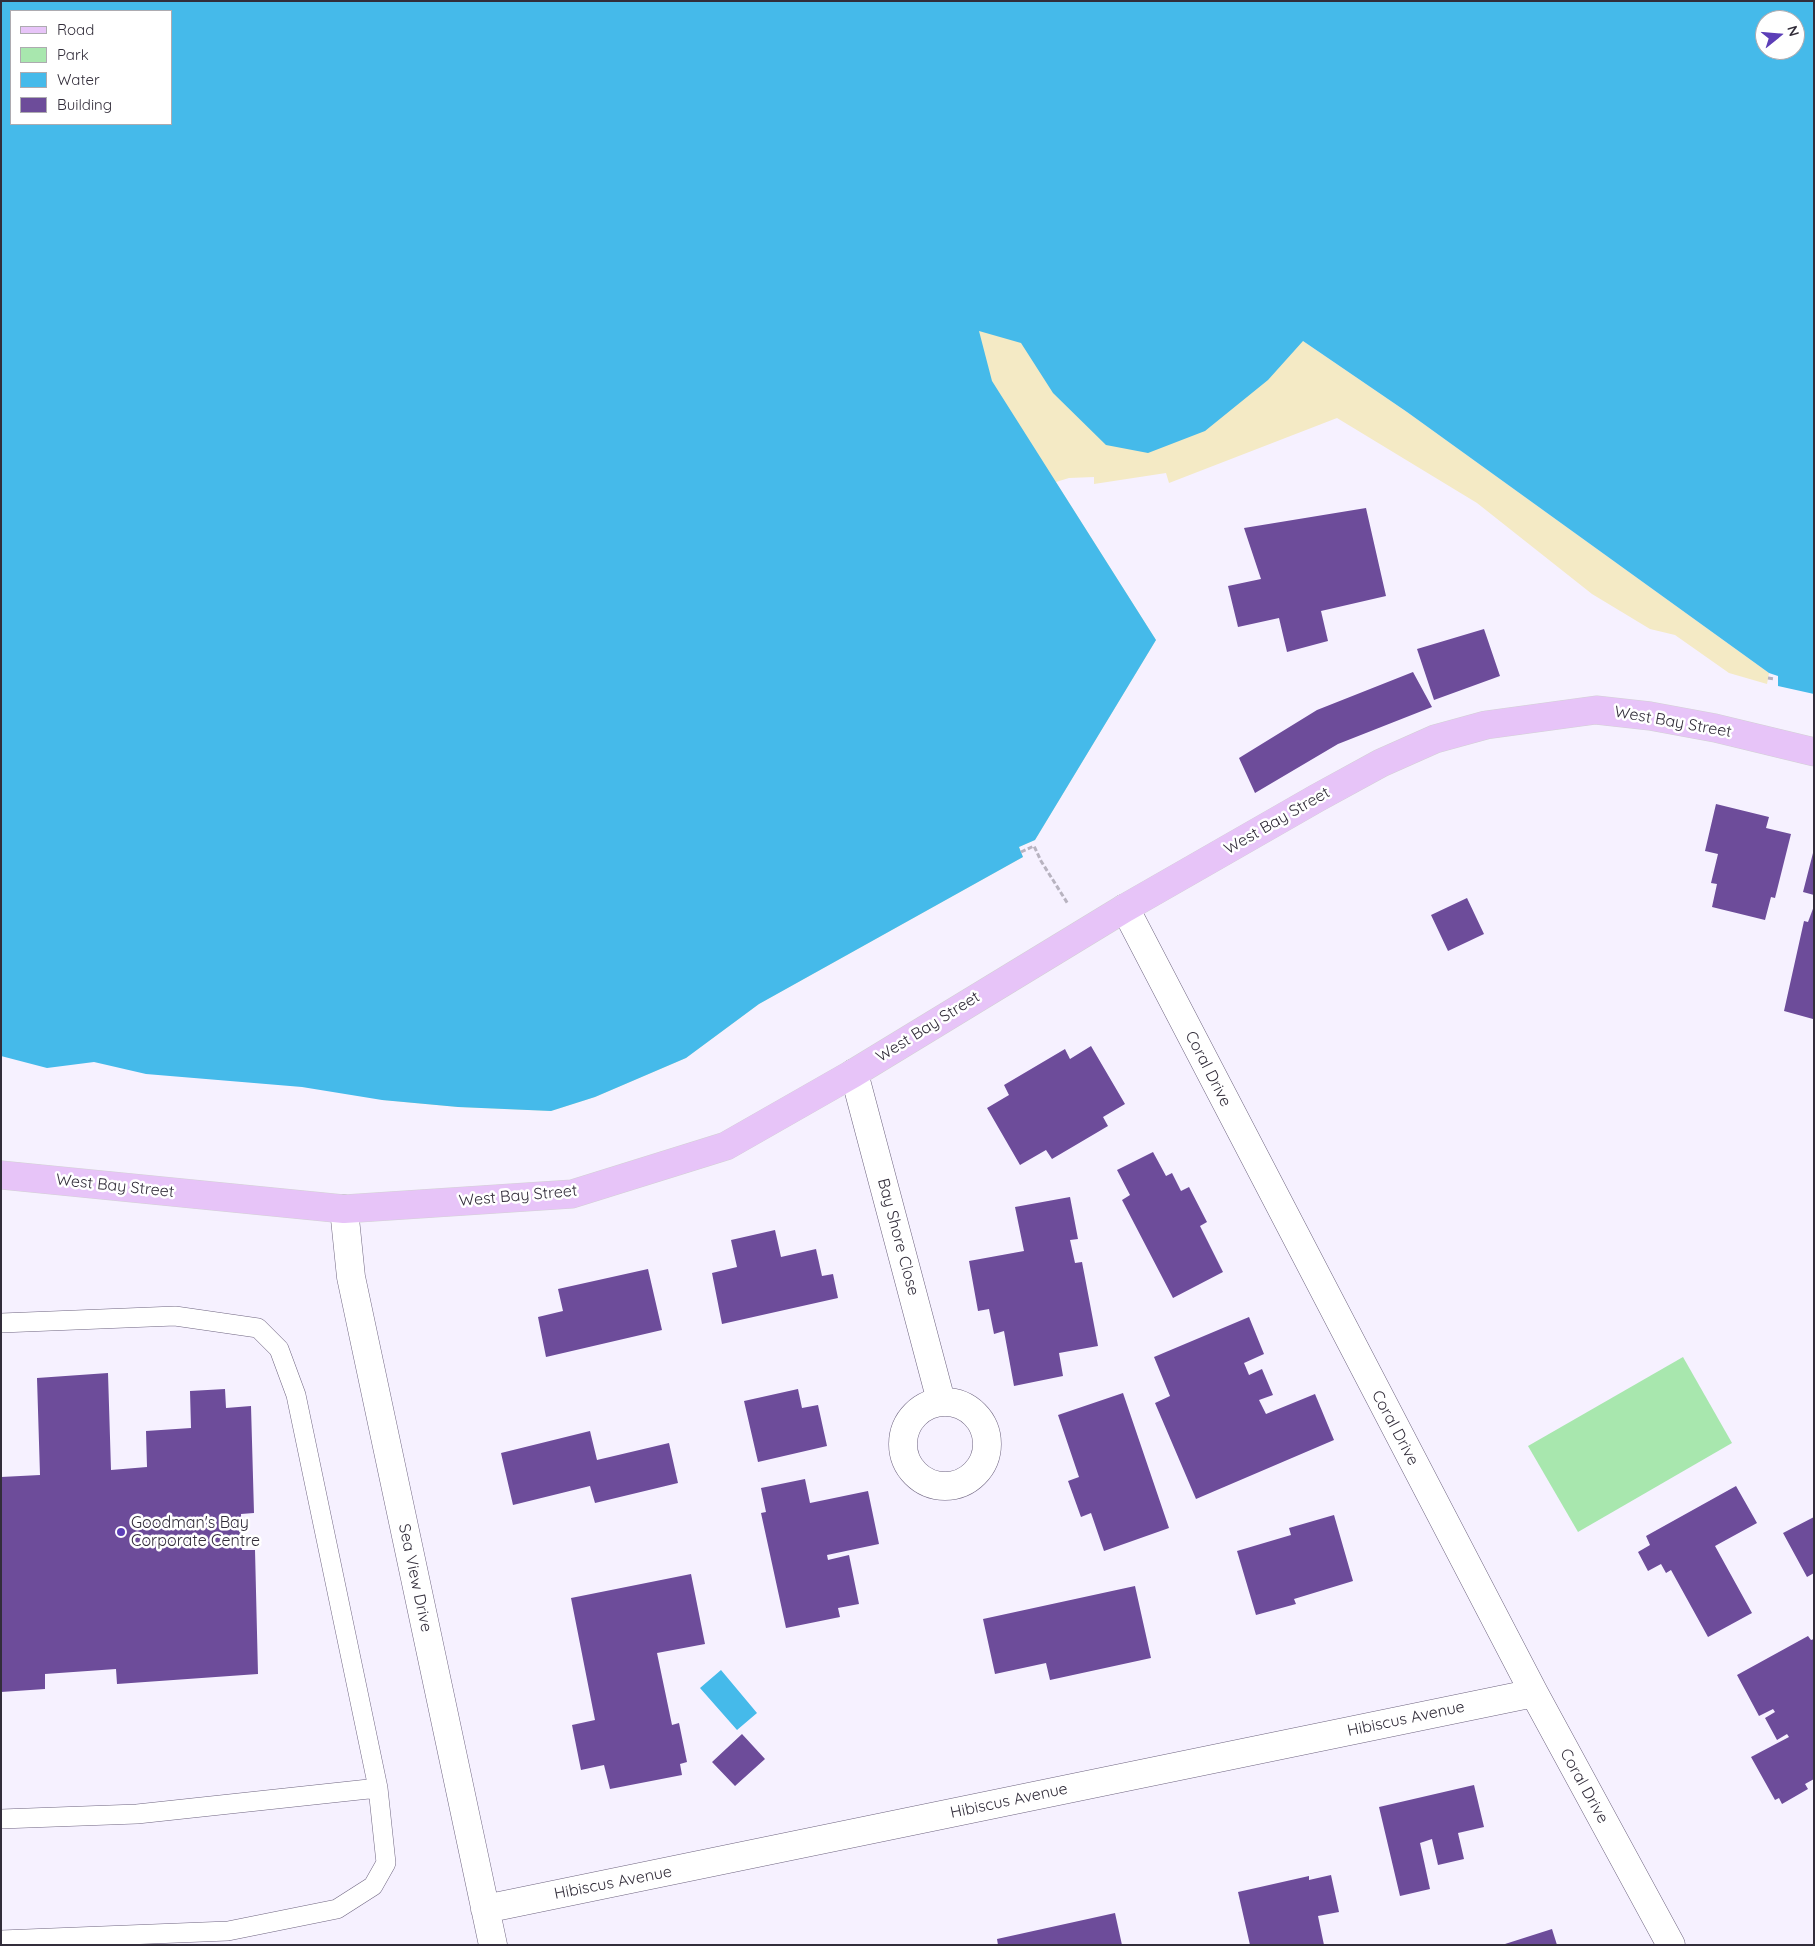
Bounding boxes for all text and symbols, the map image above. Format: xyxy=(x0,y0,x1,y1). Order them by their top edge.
legend xyxy=(10,10,172,125)
north arrow xyxy=(1755,10,1805,60)
text: Road xyxy=(57,20,94,39)
text: N xyxy=(1783,23,1803,38)
text: Park xyxy=(57,45,89,64)
text: Water xyxy=(57,70,100,89)
text: Building xyxy=(57,95,112,114)
street label: West Bay Street xyxy=(1613,702,1733,742)
street label: West Bay Street xyxy=(1221,783,1333,859)
street label: West Bay Street xyxy=(873,987,983,1067)
street label: Coral Drive xyxy=(1181,1028,1235,1110)
street label: West Bay Street xyxy=(55,1170,175,1202)
street label: Bay Shore Close xyxy=(873,1176,923,1298)
street label: West Bay Street xyxy=(458,1181,578,1211)
street label: Coral Drive xyxy=(1367,1387,1423,1469)
place label: Goodman's Bay Corporate Centre xyxy=(131,1513,260,1551)
street label: Sea View Drive xyxy=(394,1522,436,1634)
marker: Goodman's Bay Corporate Centre xyxy=(115,1526,127,1538)
street label: Hibiscus Avenue xyxy=(1346,1697,1466,1741)
street label: Coral Drive xyxy=(1556,1745,1612,1827)
street label: Hibiscus Avenue xyxy=(949,1779,1069,1823)
street label: Hibiscus Avenue xyxy=(552,1862,674,1904)

